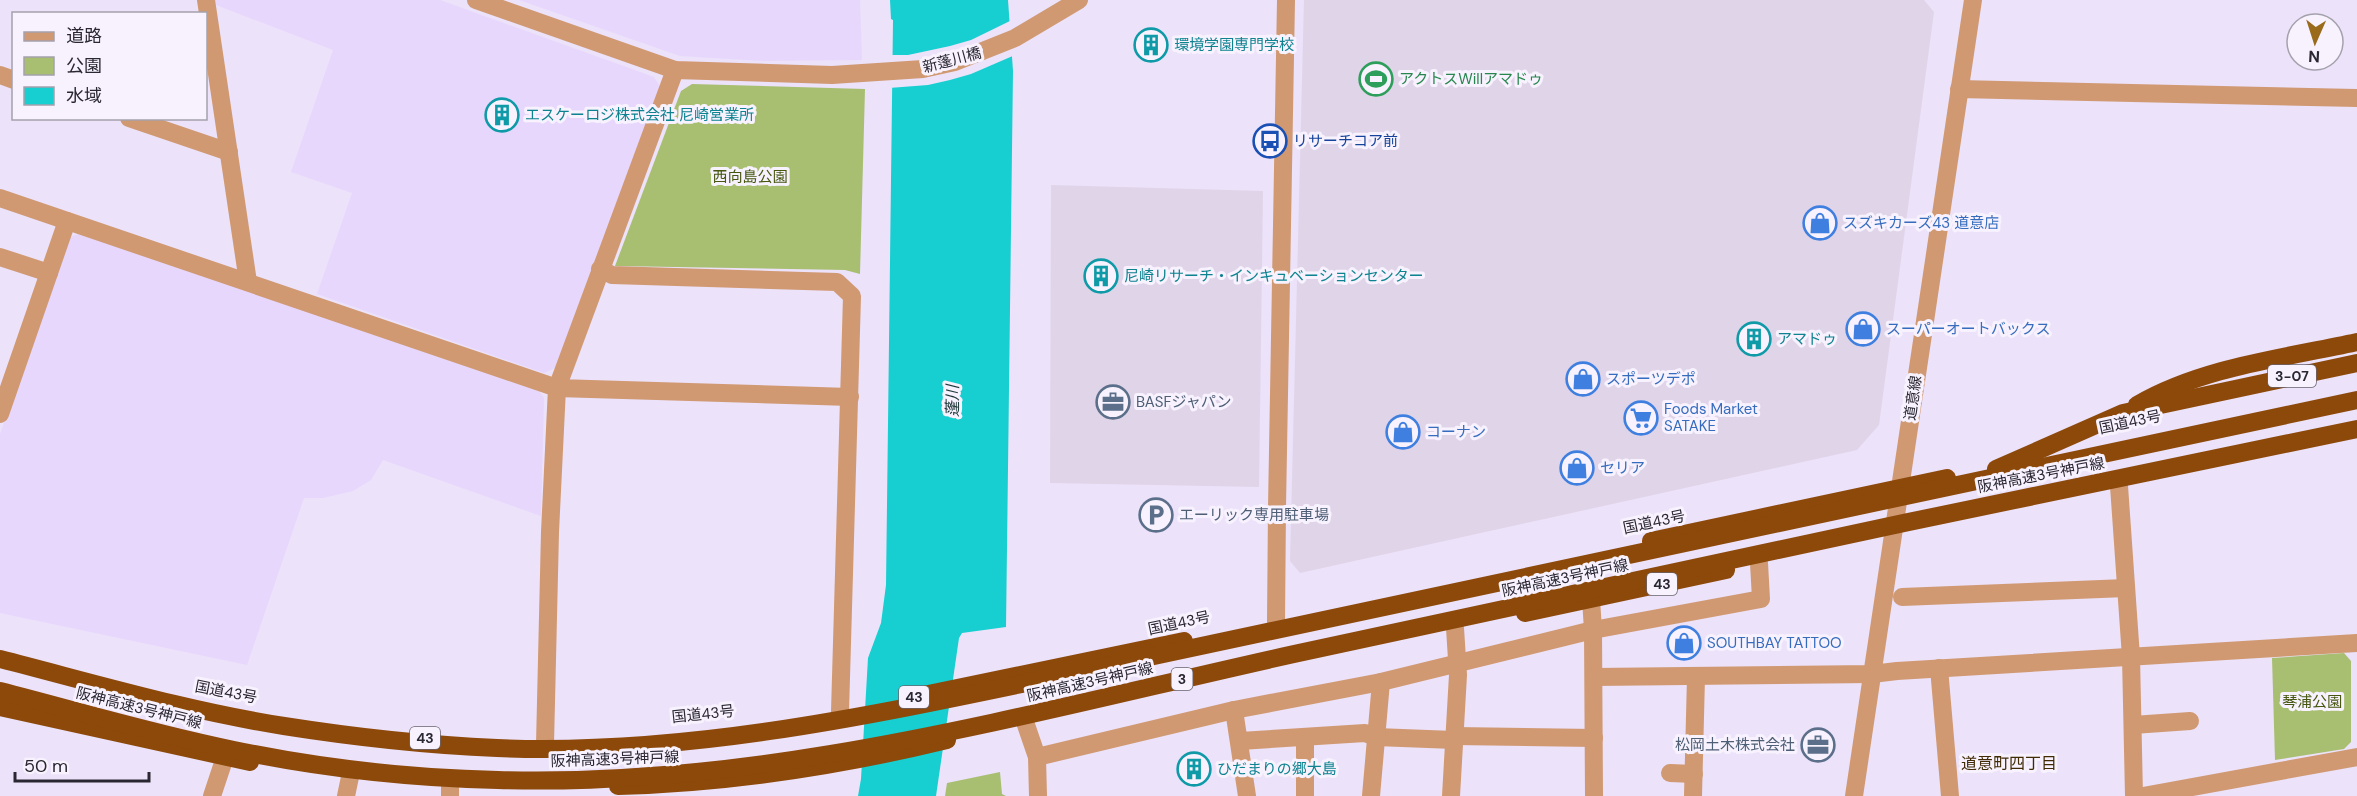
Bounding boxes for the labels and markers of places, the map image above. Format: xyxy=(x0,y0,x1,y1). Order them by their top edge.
building icon: 環境学園専門学校 xyxy=(1133,27,1169,63)
place label: 環境学園専門学校 xyxy=(1174,35,1294,55)
sports icon: アクトスWillアマドゥ xyxy=(1358,61,1394,97)
place label: アクトスWillアマドゥ xyxy=(1399,69,1543,89)
building icon: エスケーロジ株式会社 尼崎営業所 xyxy=(484,97,520,133)
place label: エスケーロジ株式会社 尼崎営業所 xyxy=(525,105,754,125)
bus stop icon: リサーチコア前 xyxy=(1252,123,1288,159)
place label: リサーチコア前 xyxy=(1293,131,1398,151)
shop icon: スズキカーズ43 道意店 xyxy=(1802,205,1838,241)
place label: スズキカーズ43 道意店 xyxy=(1843,213,1999,233)
building icon: 尼崎リサーチ・インキュベーションセンター xyxy=(1083,258,1119,294)
place label: 尼崎リサーチ・インキュベーションセンター xyxy=(1124,266,1424,286)
shop icon: スーパーオートバックス xyxy=(1845,311,1881,347)
place label: スーパーオートバックス xyxy=(1886,319,2050,339)
building icon: アマドゥ xyxy=(1736,321,1772,357)
place label: アマドゥ xyxy=(1777,329,1837,349)
shop icon: スポーツデポ xyxy=(1565,361,1601,397)
place label: スポーツデポ xyxy=(1606,369,1696,389)
office icon: BASFジャパン xyxy=(1095,384,1131,420)
place label: BASFジャパン xyxy=(1136,392,1232,412)
place label: Foods Market SATAKE xyxy=(1664,399,1758,436)
supermarket icon: Foods Market SATAKE xyxy=(1623,400,1659,436)
shop icon: コーナン xyxy=(1385,414,1421,450)
place label: コーナン xyxy=(1426,422,1486,442)
shop icon: セリア xyxy=(1559,450,1595,486)
place label: セリア xyxy=(1600,458,1645,478)
parking icon: エーリック専用駐車場 xyxy=(1138,497,1174,533)
place label: エーリック専用駐車場 xyxy=(1179,505,1329,525)
shop icon: SOUTHBAY TATTOO xyxy=(1666,625,1702,661)
place label: SOUTHBAY TATTOO xyxy=(1707,633,1842,653)
office icon: 松岡土木株式会社 xyxy=(1800,727,1836,763)
place label: 松岡土木株式会社 xyxy=(1675,735,1795,755)
building icon: ひだまりの郷大島 xyxy=(1176,751,1212,787)
place label: ひだまりの郷大島 xyxy=(1217,759,1337,779)

